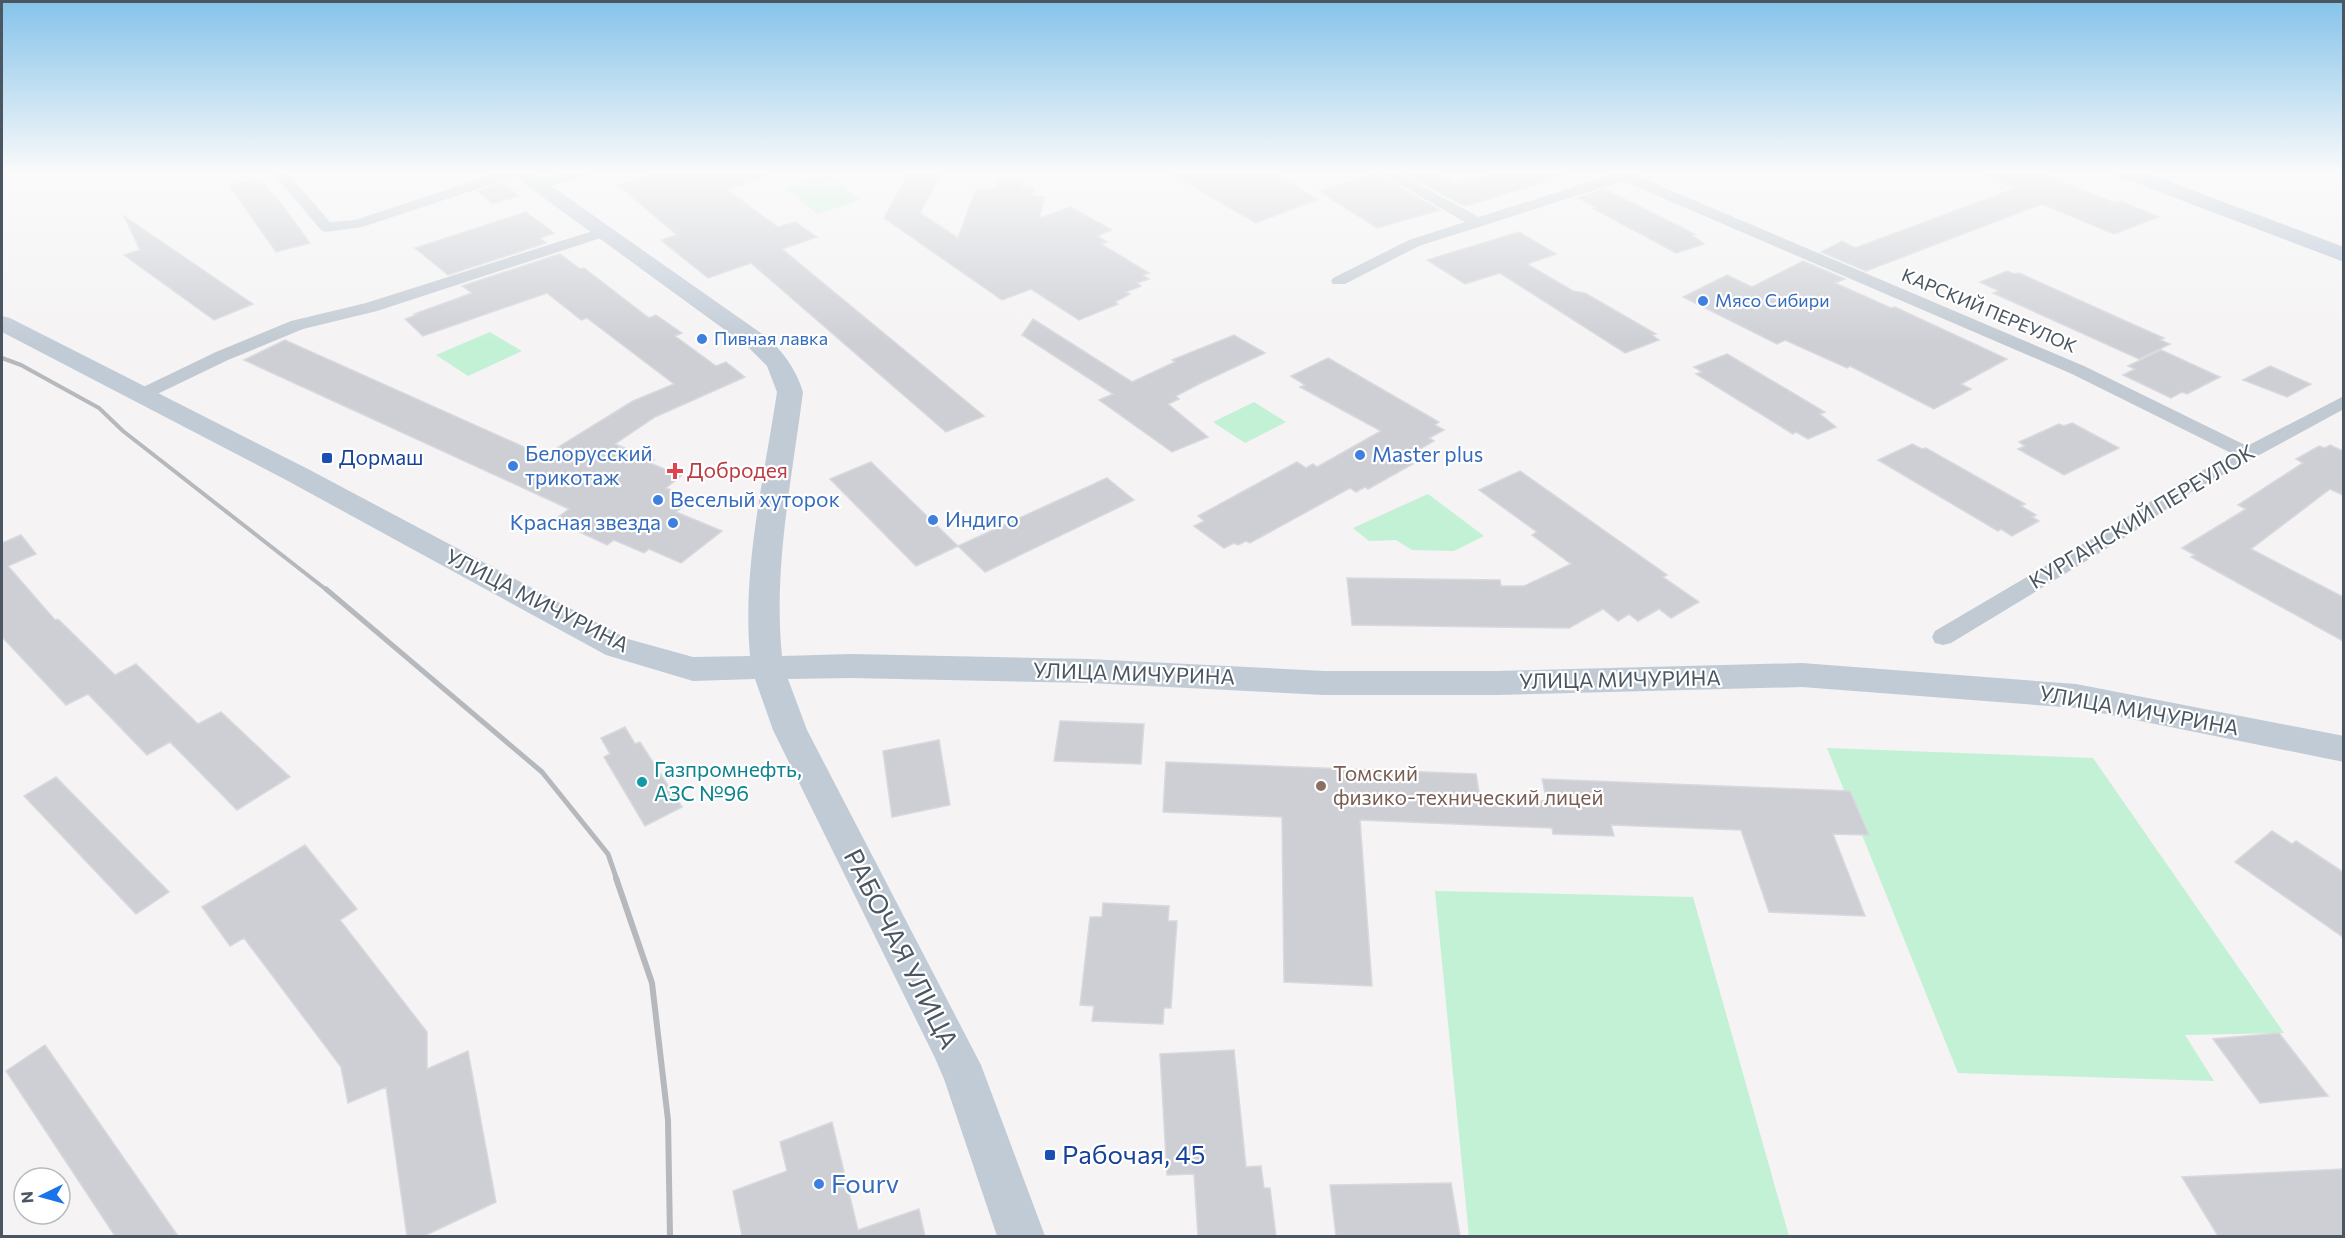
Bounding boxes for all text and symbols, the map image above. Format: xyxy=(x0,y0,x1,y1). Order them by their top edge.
street label: КАРСКИЙ ПЕРЕУЛОК xyxy=(1899,263,2080,357)
place label: Мясо Сибири xyxy=(1715,289,1830,311)
marker: Мясо Сибири xyxy=(1696,294,1710,308)
place label: Пивная лавка xyxy=(714,327,828,349)
marker: Пивная лавка xyxy=(695,332,709,346)
street label: КУРГАНСКИЙ ПЕРЕУЛОК xyxy=(2024,438,2259,593)
place label: Белорусский трикотаж xyxy=(525,440,653,489)
place label: Master plus xyxy=(1372,441,1483,466)
place label: Дормаш xyxy=(339,444,424,469)
marker: Master plus xyxy=(1353,448,1367,462)
marker: Дормаш xyxy=(320,451,334,465)
place label: Добродея xyxy=(687,457,788,482)
marker: Белорусский трикотаж xyxy=(506,459,520,473)
marker: Добродея xyxy=(668,464,682,478)
place label: Веселый хуторок xyxy=(670,486,840,511)
marker: Веселый хуторок xyxy=(651,493,665,507)
place label: Индиго xyxy=(945,506,1019,531)
place label: Красная звезда xyxy=(510,509,661,534)
marker: Индиго xyxy=(926,513,940,527)
marker: Красная звезда xyxy=(666,516,680,530)
street label: УЛИЦА МИЧУРИНА xyxy=(442,543,633,657)
street label: УЛИЦА МИЧУРИНА xyxy=(1033,656,1235,689)
street label: УЛИЦА МИЧУРИНА xyxy=(1519,664,1721,693)
street label: УЛИЦА МИЧУРИНА xyxy=(2038,680,2241,739)
place label: Газпромнефть, АЗС №96 xyxy=(654,756,802,805)
place label: Томский физико-технический лицей xyxy=(1333,760,1603,809)
marker: Газпромнефть, АЗС №96 xyxy=(635,775,649,789)
marker: Томский физико-технический лицей xyxy=(1314,779,1328,793)
street label: РАБОЧАЯ УЛИЦА xyxy=(838,843,966,1054)
place label: Рабочая, 45 xyxy=(1062,1138,1206,1169)
marker: Рабочая, 45 xyxy=(1043,1148,1057,1162)
north arrow xyxy=(12,1166,72,1226)
place label: Fourv xyxy=(831,1167,899,1198)
marker: Fourv xyxy=(812,1177,826,1191)
text: N xyxy=(17,1191,37,1204)

